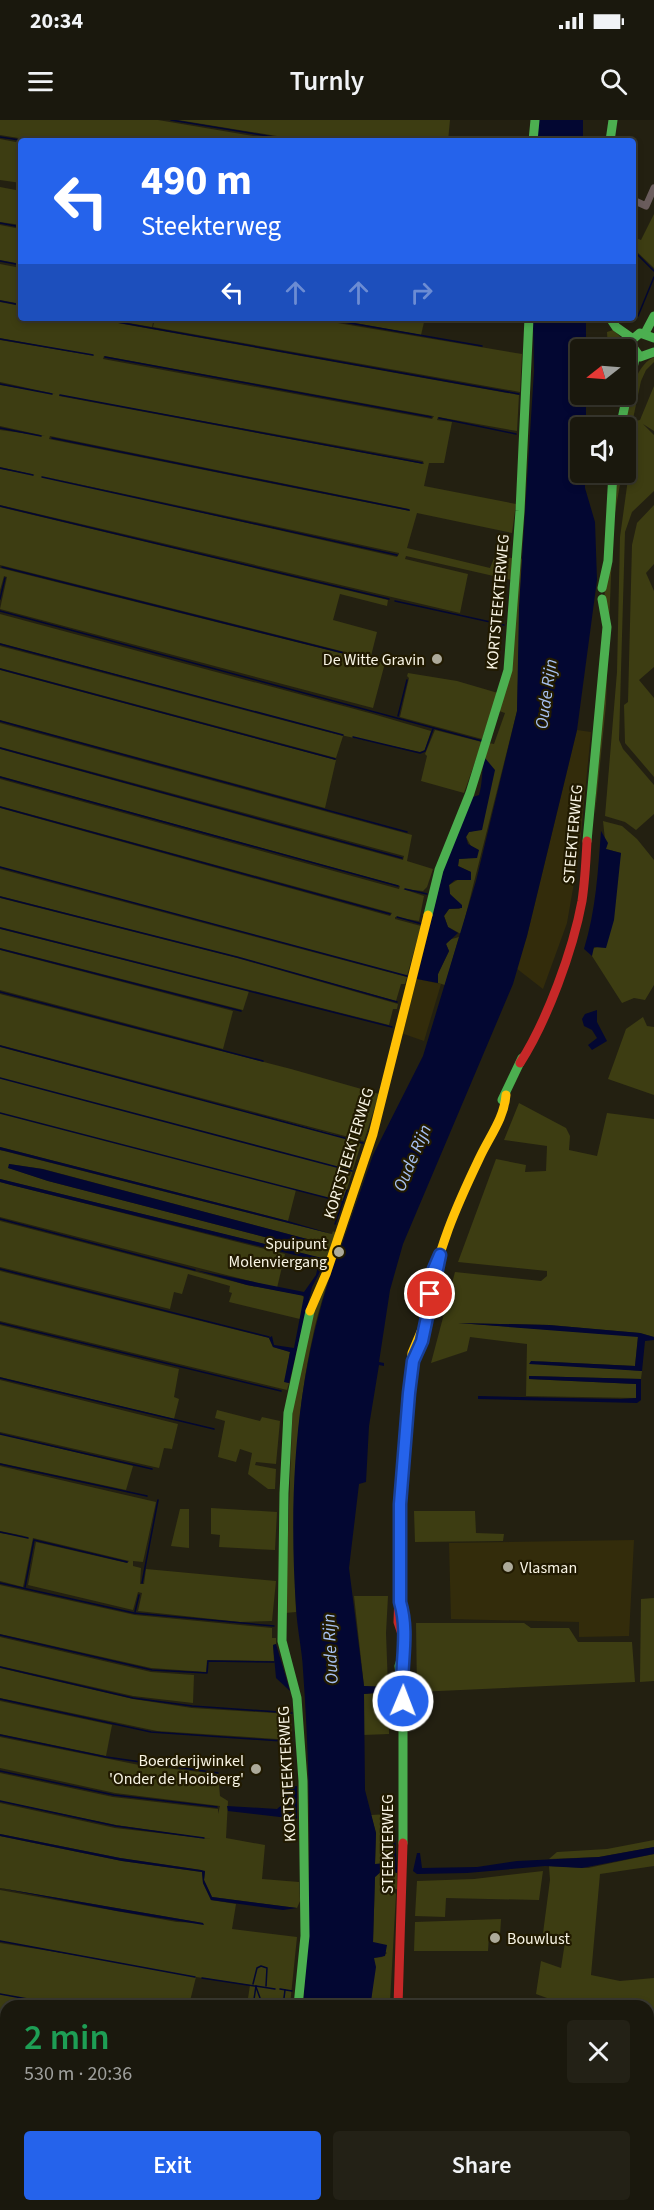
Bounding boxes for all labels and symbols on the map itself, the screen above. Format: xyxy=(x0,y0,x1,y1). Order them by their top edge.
north arrow xyxy=(570,339,636,405)
street label: KORTSTEEKTERWEG xyxy=(481,533,515,671)
place label: De Witte Gravin xyxy=(323,649,425,671)
marker: De Witte Gravin xyxy=(430,652,444,666)
water label: Oude Rijn xyxy=(529,657,564,731)
street label: STEEKTERWEG xyxy=(558,783,588,885)
street label: KORTSTEEKTERWEG xyxy=(319,1085,379,1222)
water label: Oude Rijn xyxy=(387,1121,438,1196)
place label: Spuipunt Molenviergang xyxy=(229,1233,328,1273)
marker: Spuipunt Molenviergang xyxy=(332,1245,346,1259)
pin xyxy=(404,1268,455,1319)
place label: Vlasman xyxy=(520,1557,577,1579)
marker: Vlasman xyxy=(501,1560,515,1574)
water label: Oude Rijn xyxy=(316,1613,345,1685)
position arrow xyxy=(371,1669,435,1733)
street label: KORTSTEEKTERWEG xyxy=(272,1705,302,1843)
place label: Boerderijwinkel 'Onder de Hooiberg' xyxy=(109,1750,244,1790)
marker: Boerderijwinkel 'Onder de Hooiberg' xyxy=(249,1762,263,1776)
street label: STEEKTERWEG xyxy=(377,1794,399,1894)
place label: Bouwlust xyxy=(507,1928,570,1950)
marker: Bouwlust xyxy=(488,1931,502,1945)

